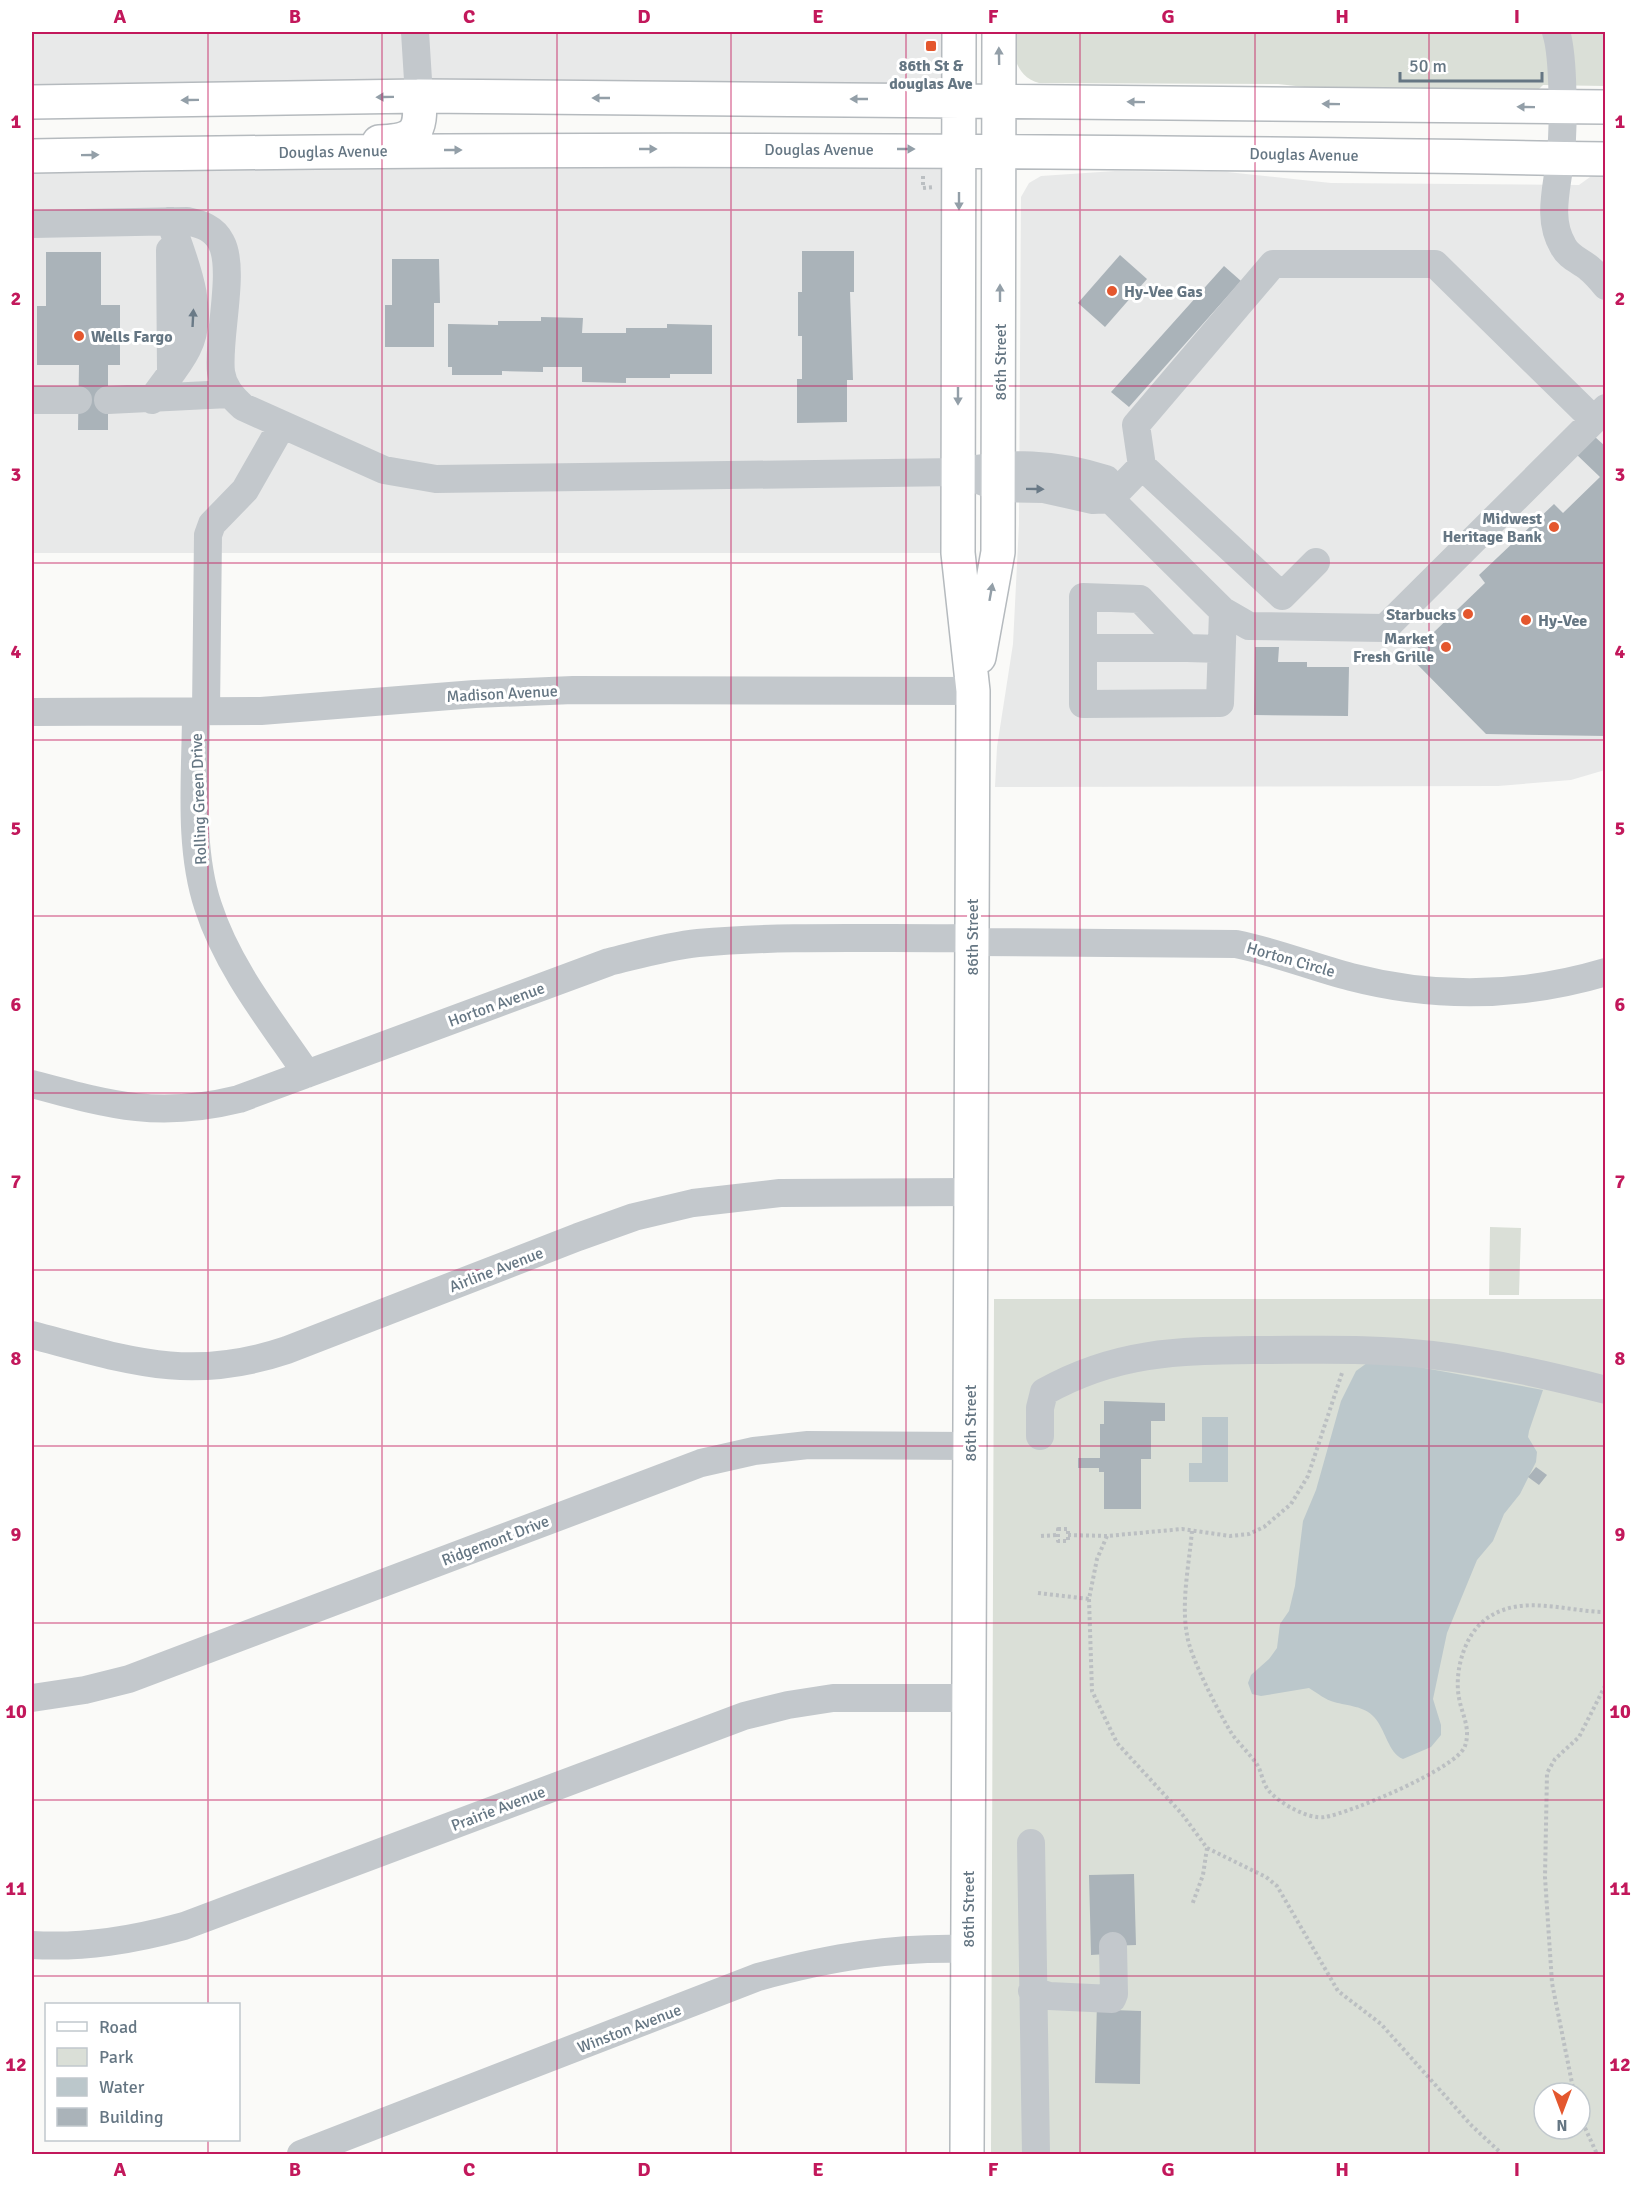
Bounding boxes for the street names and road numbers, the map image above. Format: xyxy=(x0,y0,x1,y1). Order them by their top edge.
street label: Douglas Avenue xyxy=(764,140,874,160)
street label: Douglas Avenue xyxy=(278,141,388,163)
street label: Douglas Avenue xyxy=(1249,144,1359,166)
street label: 86th Street xyxy=(991,323,1011,400)
street label: Madison Avenue xyxy=(446,681,558,707)
street label: Rolling Green Drive xyxy=(187,733,211,865)
street label: 86th Street xyxy=(963,898,983,975)
street label: Horton Circle xyxy=(1244,938,1337,982)
street label: Horton Avenue xyxy=(445,978,547,1032)
street label: Airline Avenue xyxy=(446,1243,546,1297)
street label: 86th Street xyxy=(961,1384,981,1461)
street label: Ridgemont Drive xyxy=(439,1511,552,1571)
street label: Prairie Avenue xyxy=(448,1782,548,1836)
street label: 86th Street xyxy=(959,1870,979,1947)
street label: Winston Avenue xyxy=(575,2000,684,2058)

